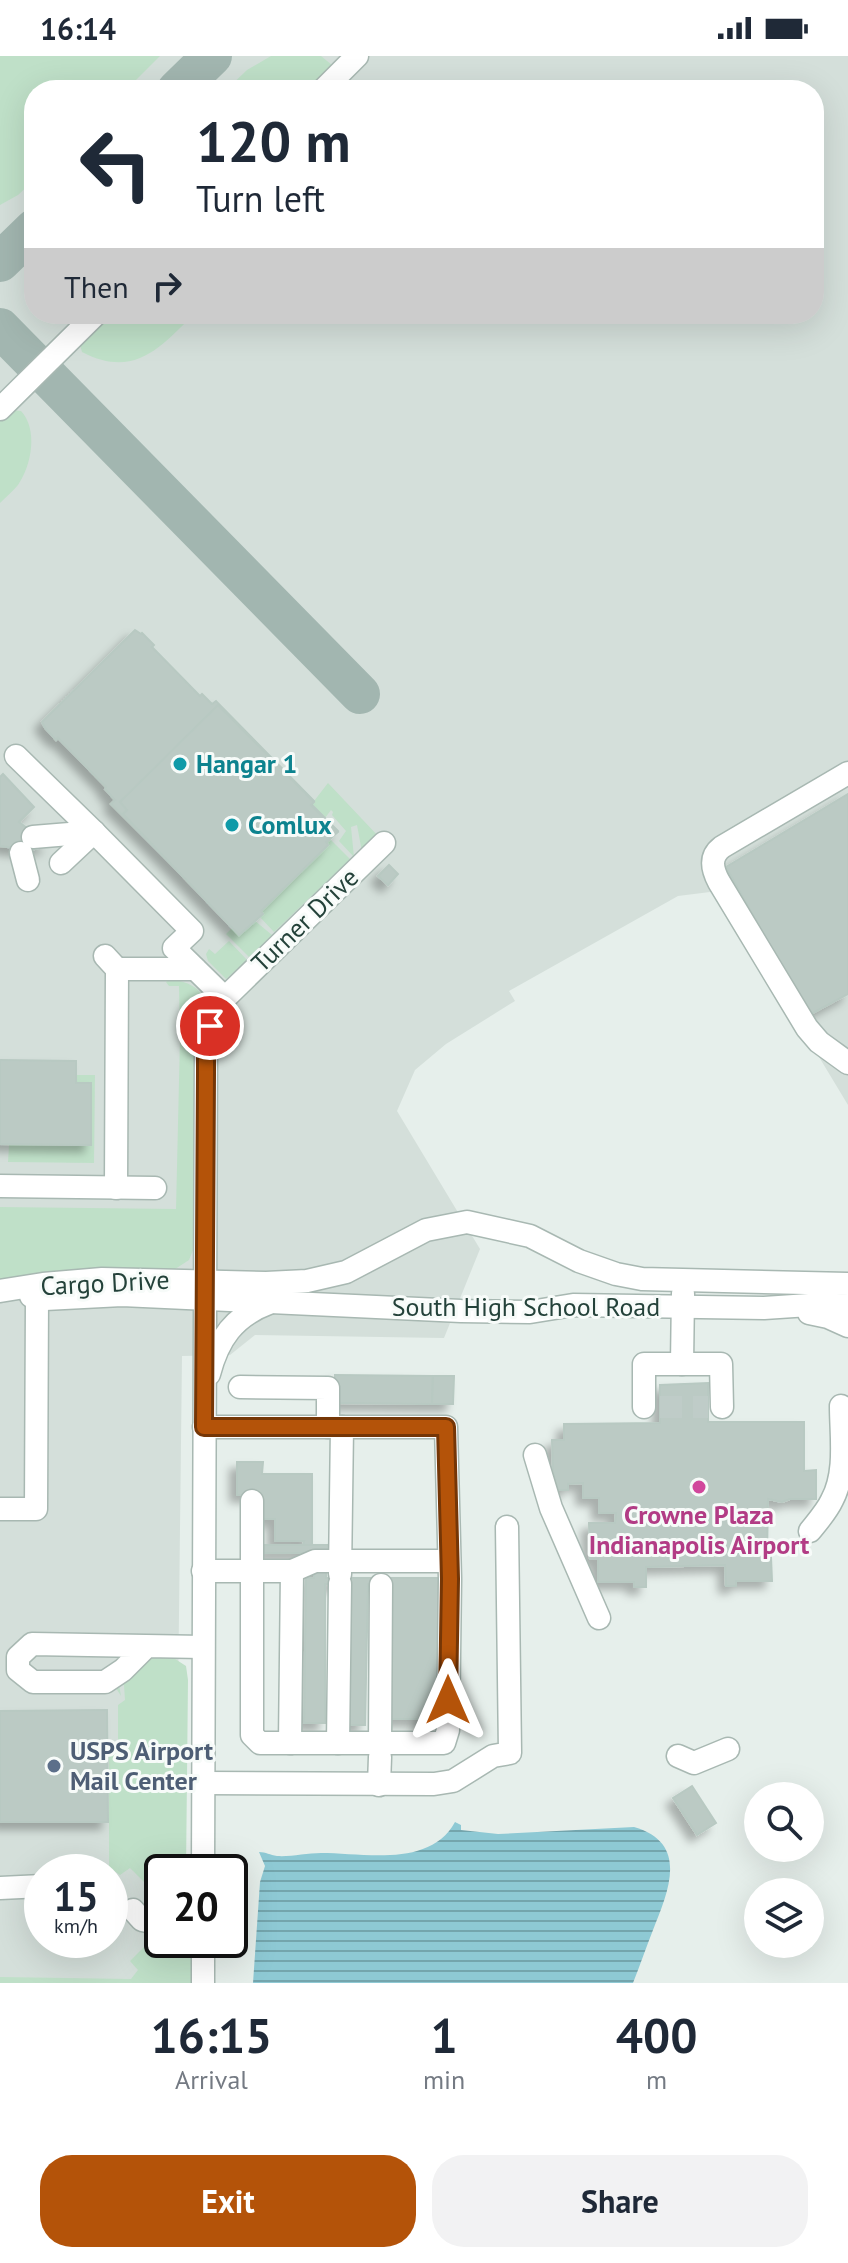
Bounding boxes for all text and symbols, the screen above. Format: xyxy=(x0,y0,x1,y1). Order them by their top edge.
text: 16:14 xyxy=(40,9,116,48)
text: 120 m xyxy=(196,105,351,177)
icon: left xyxy=(64,112,168,216)
text: Turn left xyxy=(196,175,325,222)
icon: right xyxy=(145,264,189,308)
text: Then xyxy=(64,267,129,306)
place label: Hangar 1 xyxy=(196,747,297,780)
marker: Hangar 1 xyxy=(171,755,189,773)
place label: Comlux xyxy=(248,808,332,841)
marker: Comlux xyxy=(223,816,241,834)
street label: Turner Drive xyxy=(244,861,365,979)
pin xyxy=(176,992,244,1060)
icon: arrive xyxy=(188,1004,232,1048)
street label: Cargo Drive xyxy=(40,1263,170,1302)
street label: South High School Road xyxy=(392,1290,660,1323)
marker: Crowne Plaza Indianapolis Airport xyxy=(690,1478,708,1496)
place label: Crowne Plaza Indianapolis Airport xyxy=(589,1498,809,1561)
position arrow xyxy=(406,1658,490,1742)
place label: USPS Airport Mail Center xyxy=(70,1734,213,1797)
marker: USPS Airport Mail Center xyxy=(45,1757,63,1775)
map controls xyxy=(744,1782,824,1958)
button: search xyxy=(744,1782,824,1862)
speed limit sign: 20 xyxy=(144,1854,248,1958)
text: 15 xyxy=(53,1870,99,1922)
button: layers xyxy=(744,1878,824,1958)
text: km/h xyxy=(54,1913,98,1939)
text: 16:15 xyxy=(151,2004,272,2066)
text: 1 xyxy=(430,2004,458,2066)
text: 400 xyxy=(616,2004,697,2066)
text: Arrival xyxy=(175,2063,248,2096)
text: min xyxy=(423,2063,465,2096)
text: m xyxy=(646,2063,667,2096)
button: Exit xyxy=(40,2155,416,2247)
button: Share xyxy=(432,2155,808,2247)

